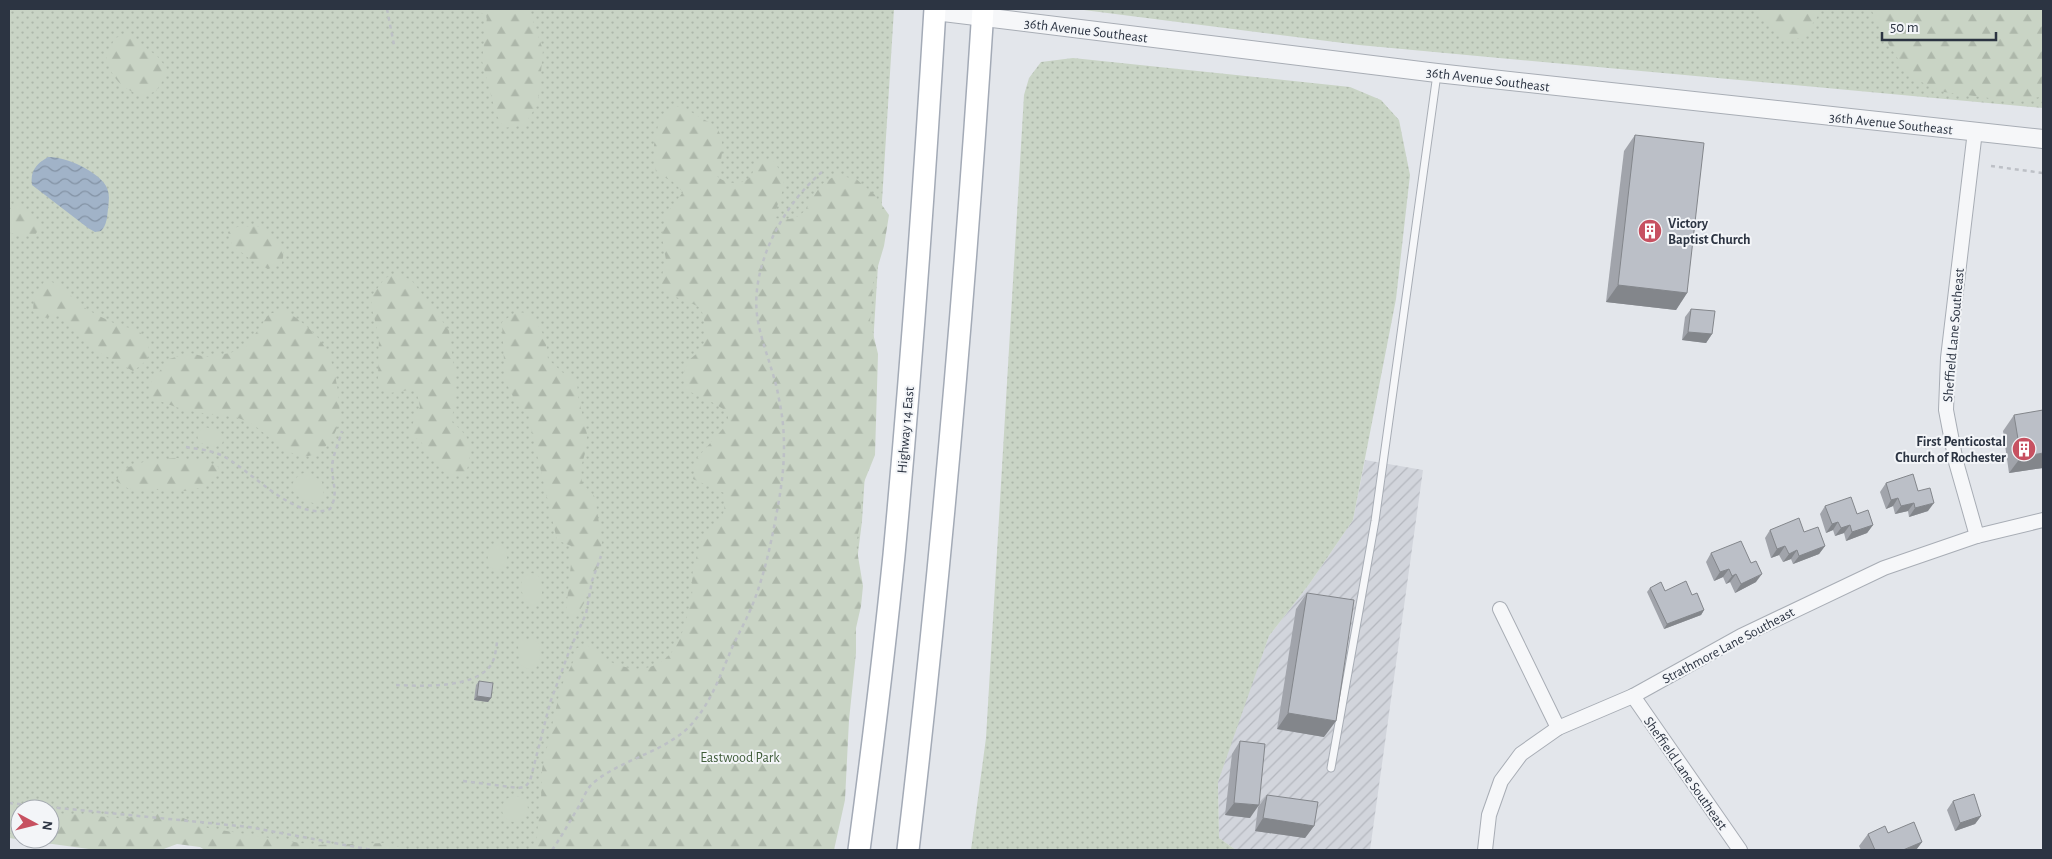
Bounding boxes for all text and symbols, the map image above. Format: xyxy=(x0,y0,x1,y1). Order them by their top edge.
scale bar xyxy=(1882,10,1996,42)
street label: 36th Avenue Southeast xyxy=(1023,16,1149,46)
text: 50 m xyxy=(1890,20,1919,35)
street label: 36th Avenue Southeast xyxy=(1425,65,1551,95)
street label: 36th Avenue Southeast xyxy=(1828,111,1954,138)
place label: Victory Baptist Church xyxy=(1668,217,1750,247)
building icon: Victory Baptist Church xyxy=(1637,218,1663,244)
street label: Sheffield Lane Southeast xyxy=(1941,267,1967,403)
street label: Highway 14 East xyxy=(895,386,917,474)
place label: First Penticostal Church of Rochester xyxy=(1895,435,2006,465)
building icon: First Penticostal Church of Rochester xyxy=(2011,436,2037,462)
street label: Strathmore Lane Southeast xyxy=(1660,605,1797,687)
street label: Sheffield Lane Southeast xyxy=(1641,714,1730,833)
park label: Eastwood Park xyxy=(700,751,780,765)
north arrow xyxy=(10,799,60,849)
text: N xyxy=(39,820,54,831)

